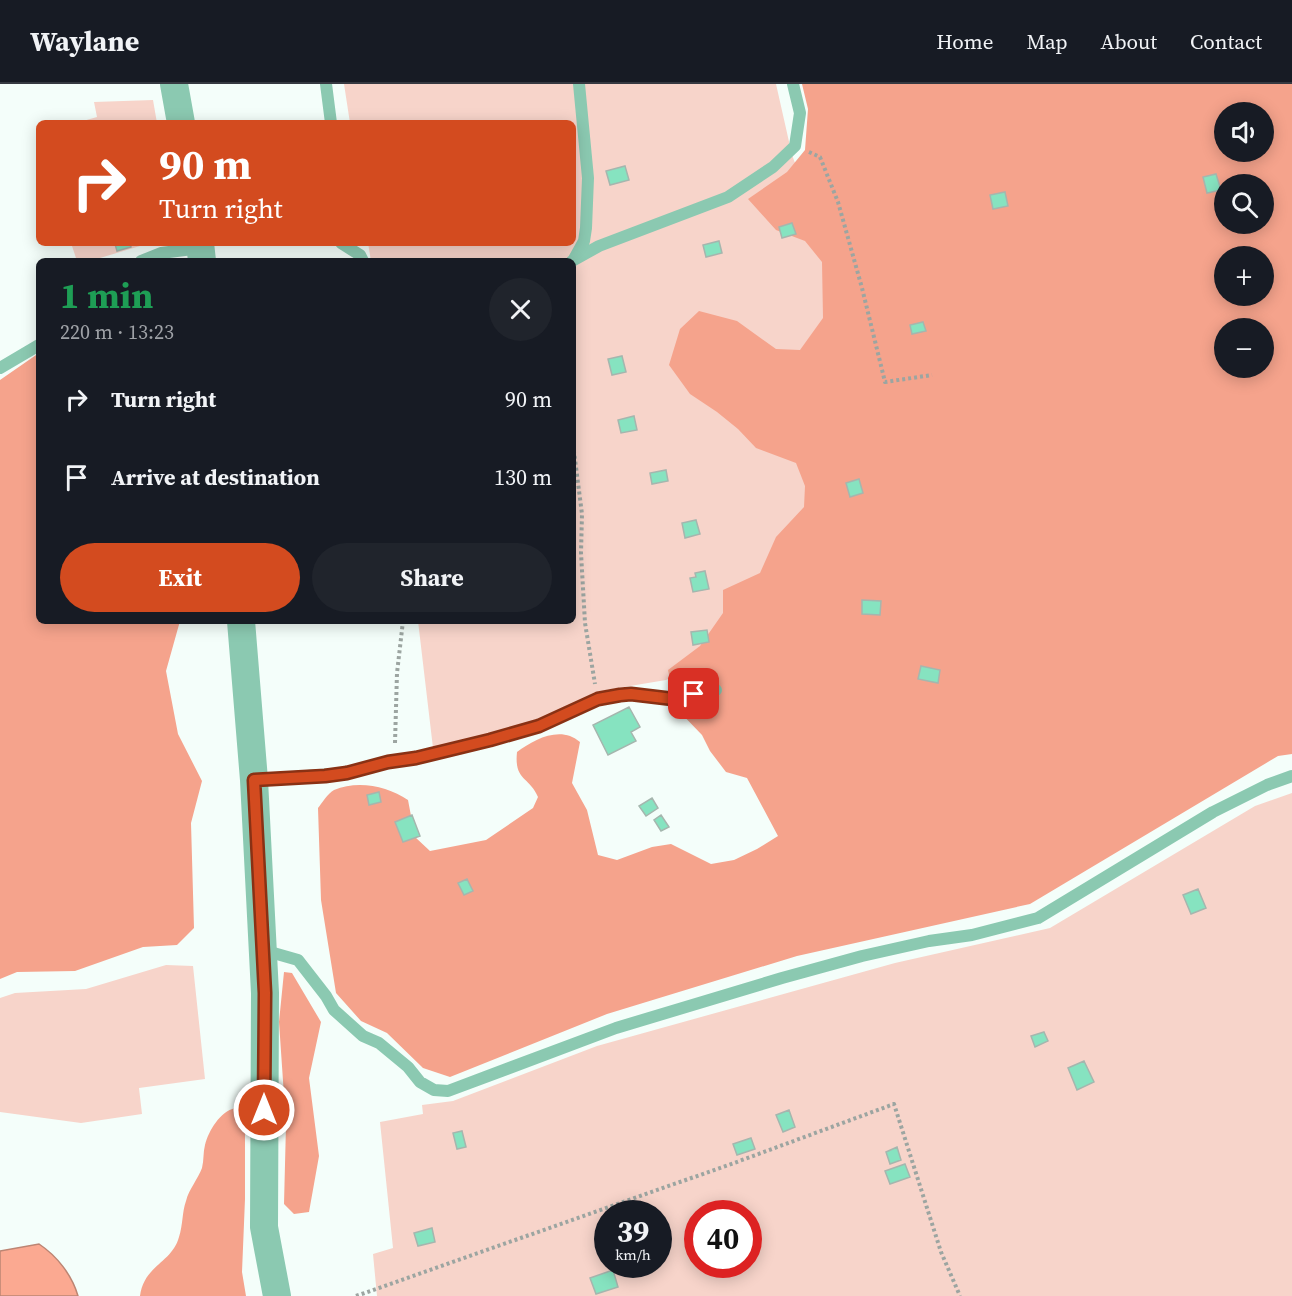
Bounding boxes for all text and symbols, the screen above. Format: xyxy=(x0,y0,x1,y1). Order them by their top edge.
text: Waylane xyxy=(30,22,139,60)
text: Home xyxy=(936,27,994,56)
text: Map xyxy=(1027,27,1068,56)
text: About xyxy=(1101,27,1157,56)
text: Contact xyxy=(1190,27,1262,56)
map controls xyxy=(1214,102,1274,378)
button: sound xyxy=(1214,102,1274,162)
text: 90 m xyxy=(159,135,252,193)
icon: right xyxy=(60,144,138,222)
button: search xyxy=(1214,174,1274,234)
text: Turn right xyxy=(159,190,283,227)
button: + xyxy=(1214,246,1274,306)
text: 1 min xyxy=(60,271,153,320)
button: close xyxy=(489,278,552,341)
text: 220 m · 13:23 xyxy=(60,318,174,346)
button: − xyxy=(1214,318,1274,378)
icon: right xyxy=(60,383,93,416)
text: Turn right xyxy=(111,384,216,414)
text: 90 m xyxy=(505,384,552,414)
icon: arrive xyxy=(60,461,93,494)
text: Arrive at destination xyxy=(111,462,320,492)
text: 130 m xyxy=(494,462,552,492)
button: Exit xyxy=(60,543,300,612)
button: Share xyxy=(312,543,552,612)
pin xyxy=(668,668,719,719)
icon: arrive xyxy=(677,677,710,710)
position arrow xyxy=(232,1078,296,1142)
speed limit sign: 40 xyxy=(684,1200,762,1278)
text: 39 xyxy=(617,1211,649,1252)
text: km/h xyxy=(615,1244,651,1265)

